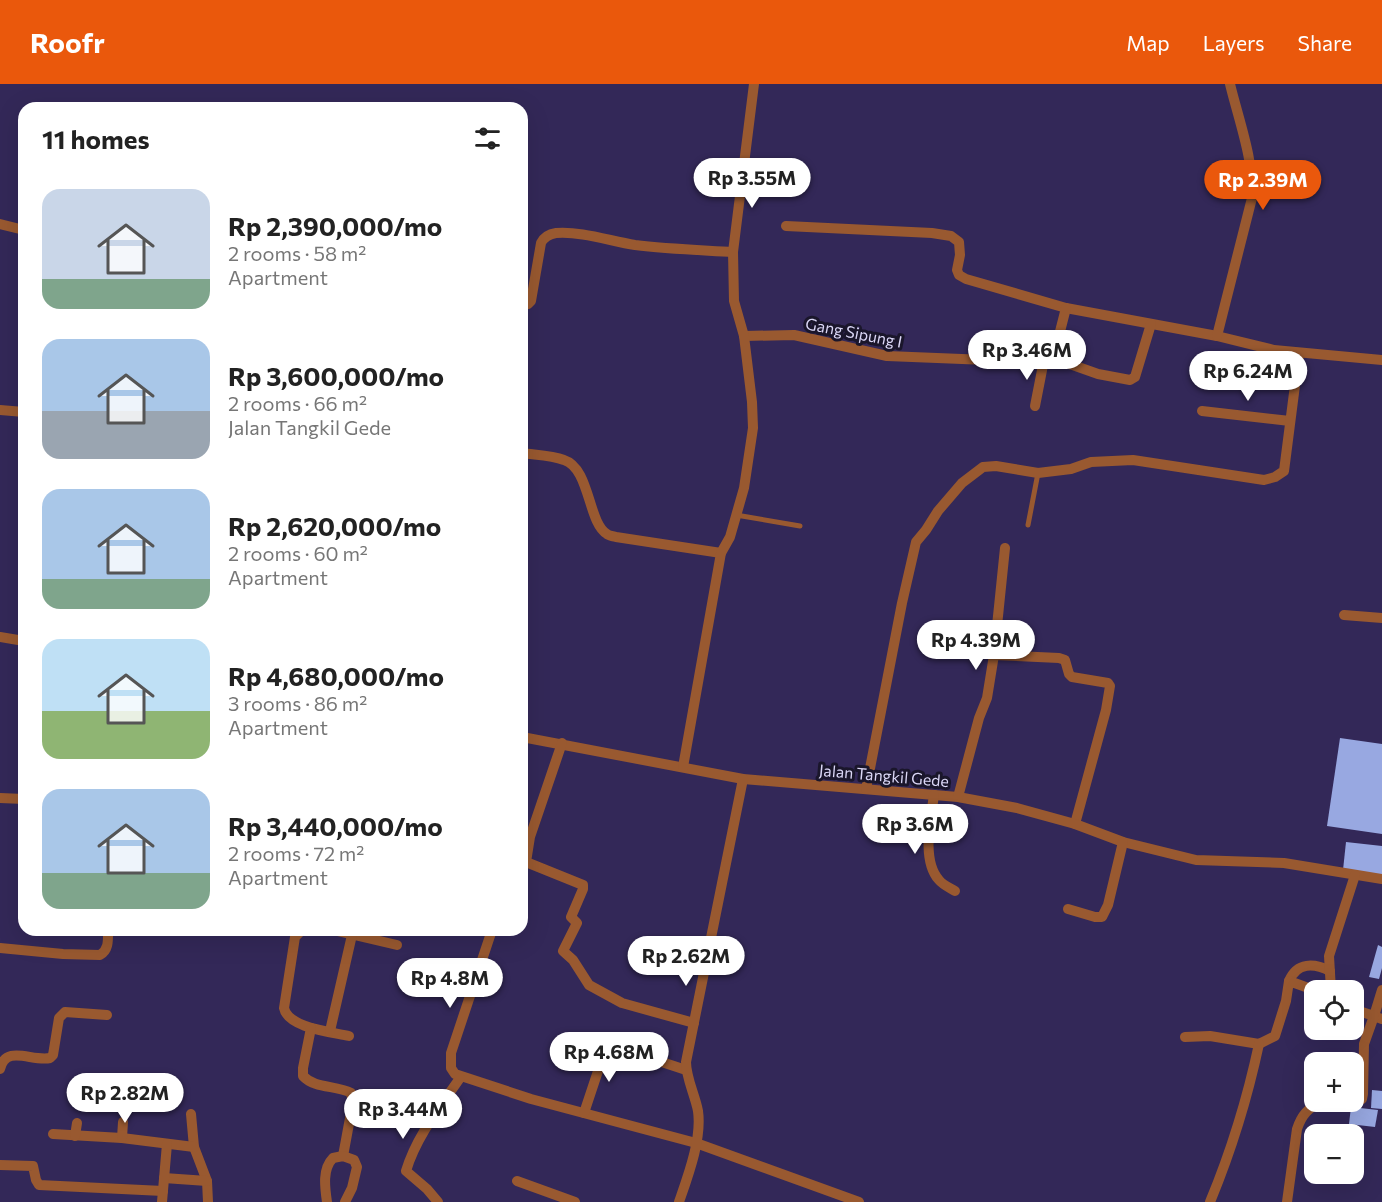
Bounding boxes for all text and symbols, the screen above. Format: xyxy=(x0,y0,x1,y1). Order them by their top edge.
text: Roofr xyxy=(30,25,105,59)
text: Map xyxy=(1126,30,1170,55)
text: Layers xyxy=(1203,30,1265,55)
text: Share xyxy=(1298,30,1352,55)
icon: filters xyxy=(471,122,504,155)
text: 11 homes xyxy=(42,123,150,154)
pin: Rp 3.55M xyxy=(690,158,814,209)
pin: Rp 2.39M xyxy=(1201,160,1325,211)
text: Rp 3.55M xyxy=(708,165,796,189)
text: Rp 2.39M xyxy=(1218,167,1308,191)
text: Rp 2,390,000/mo xyxy=(228,210,442,241)
icon: home xyxy=(90,213,162,285)
text: 2 rooms · 58 m² xyxy=(228,241,366,265)
text: Apartment xyxy=(228,265,328,289)
street label: Gang Sipung I xyxy=(804,313,904,351)
pin: Rp 3.46M xyxy=(965,330,1089,381)
text: Rp 3.46M xyxy=(982,337,1072,361)
pin: Rp 6.24M xyxy=(1186,351,1310,402)
text: Rp 6.24M xyxy=(1203,358,1293,382)
text: Rp 3,600,000/mo xyxy=(228,360,444,391)
icon: home xyxy=(90,363,162,435)
text: 2 rooms · 66 m² xyxy=(228,391,367,415)
text: Jalan Tangkil Gede xyxy=(228,415,391,439)
text: Rp 2,620,000/mo xyxy=(228,510,441,541)
icon: home xyxy=(90,513,162,585)
text: 2 rooms · 60 m² xyxy=(228,541,368,565)
text: Apartment xyxy=(228,565,328,589)
pin: Rp 4.39M xyxy=(914,620,1038,671)
text: Rp 4.39M xyxy=(931,627,1021,651)
text: Rp 4,680,000/mo xyxy=(228,660,444,691)
icon: home xyxy=(90,663,162,735)
text: 3 rooms · 86 m² xyxy=(228,691,367,715)
text: Apartment xyxy=(228,715,328,739)
street label: Jalan Tangkil Gede xyxy=(818,760,950,790)
pin: Rp 3.6M xyxy=(860,804,970,855)
text: Rp 3,440,000/mo xyxy=(228,810,443,841)
text: Rp 3.6M xyxy=(876,811,954,835)
icon: home xyxy=(90,813,162,885)
text: 2 rooms · 72 m² xyxy=(228,841,364,865)
text: Apartment xyxy=(228,865,328,889)
pin: Rp 2.62M xyxy=(624,936,748,987)
text: Rp 2.62M xyxy=(642,943,730,967)
pin: Rp 4.8M xyxy=(395,958,505,1009)
text: Rp 4.8M xyxy=(411,965,489,989)
map controls xyxy=(1304,980,1364,1184)
button: locate xyxy=(1304,980,1364,1040)
pin: Rp 4.68M xyxy=(547,1032,671,1083)
text: Rp 4.68M xyxy=(564,1039,654,1063)
button: + xyxy=(1304,1052,1364,1112)
pin: Rp 2.82M xyxy=(63,1073,187,1124)
text: Rp 2.82M xyxy=(81,1080,169,1104)
pin: Rp 3.44M xyxy=(341,1089,465,1140)
text: Rp 3.44M xyxy=(358,1096,448,1120)
button: − xyxy=(1304,1124,1364,1184)

